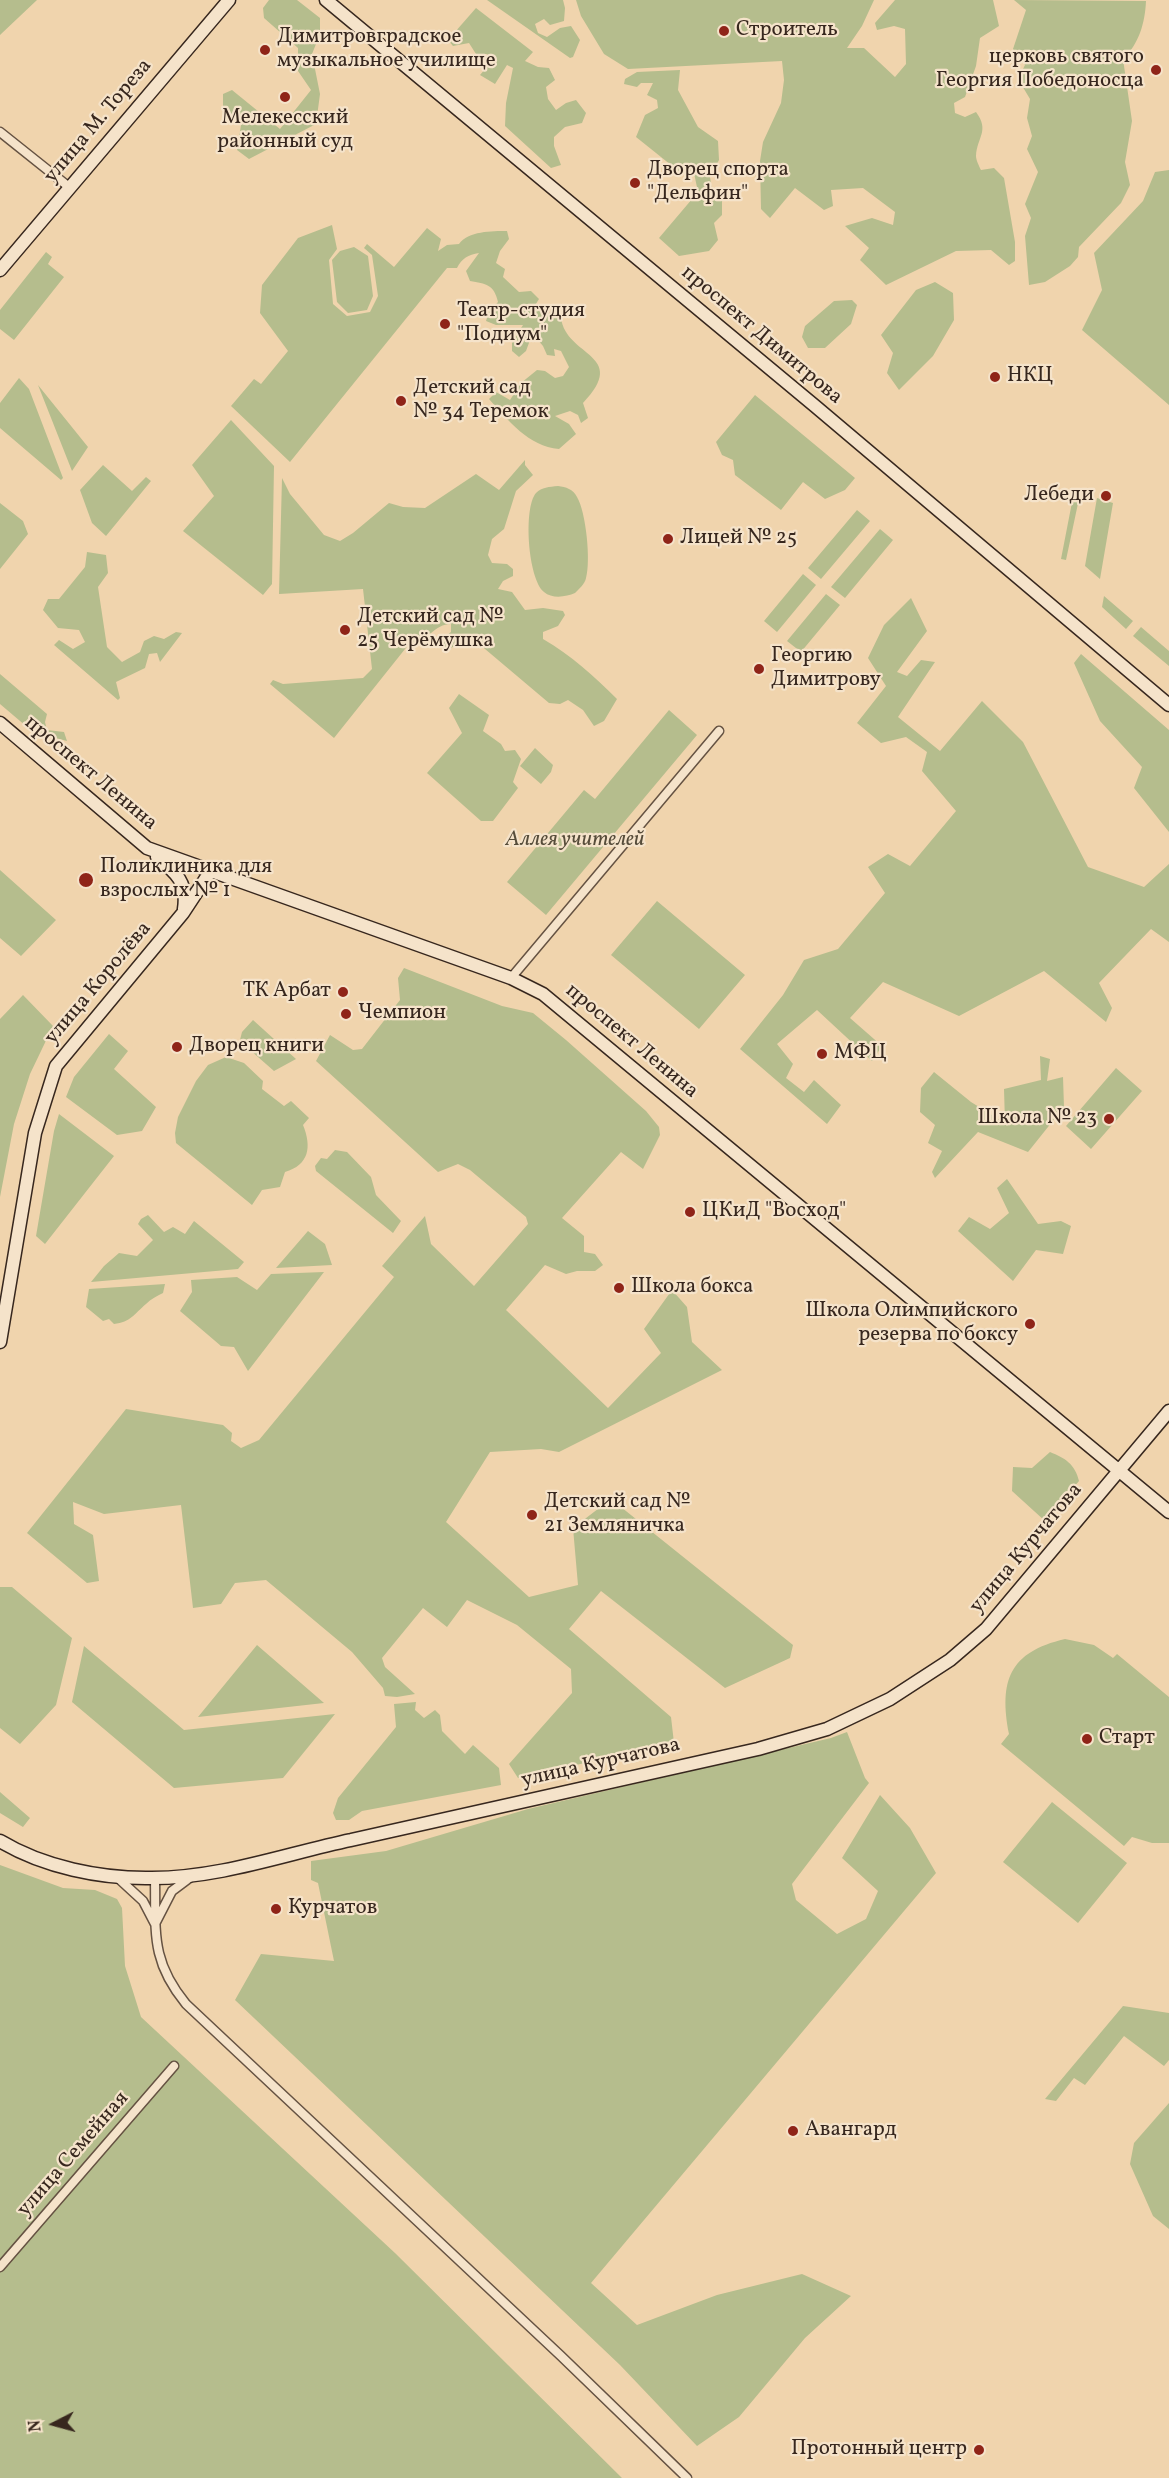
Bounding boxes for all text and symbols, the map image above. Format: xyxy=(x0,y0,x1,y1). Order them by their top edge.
place label: Строитель xyxy=(736,18,838,44)
marker: Строитель xyxy=(717,24,731,38)
place label: Димитровградское музыкальное училище xyxy=(277,25,496,75)
marker: Димитровградское музыкальное училище xyxy=(258,43,272,57)
place label: церковь святого Георгия Победоносца xyxy=(936,45,1144,95)
street label: улица М. Тореза xyxy=(40,55,158,189)
marker: церковь святого Георгия Победоносца xyxy=(1149,63,1163,77)
marker: Мелекесский районный суд xyxy=(278,90,292,104)
place label: Мелекесский районный суд xyxy=(217,106,353,156)
place label: Дворец спорта "Дельфин" xyxy=(647,158,789,208)
marker: Дворец спорта "Дельфин" xyxy=(628,176,642,190)
street label: проспект Димитрова xyxy=(675,261,847,411)
place label: Театр-студия "Подиум" xyxy=(457,299,585,349)
marker: Театр-студия "Подиум" xyxy=(438,317,452,331)
place label: НКЦ xyxy=(1007,364,1054,390)
marker: НКЦ xyxy=(988,370,1002,384)
place label: Детский сад № 34 Теремок xyxy=(413,376,549,426)
marker: Детский сад № 34 Теремок xyxy=(394,394,408,408)
place label: Лебеди xyxy=(1024,483,1094,509)
marker: Лебеди xyxy=(1099,489,1113,503)
place label: Лицей № 25 xyxy=(680,526,797,552)
marker: Лицей № 25 xyxy=(661,532,675,546)
place label: Детский сад № 25 Черёмушка xyxy=(357,605,503,655)
marker: Детский сад № 25 Черёмушка xyxy=(338,623,352,637)
place label: Георгию Димитрову xyxy=(771,644,881,694)
marker: Георгию Димитрову xyxy=(752,662,766,676)
street label: проспект Ленина xyxy=(18,711,162,837)
park label: Аллея учителей xyxy=(506,828,644,854)
place label: Поликлиника для взрослых № 1 xyxy=(100,855,272,905)
marker: Поликлиника для взрослых № 1 xyxy=(77,871,95,889)
street label: улица Королёва xyxy=(40,917,158,1051)
place label: ТК Арбат xyxy=(243,979,331,1005)
street label: проспект Ленина xyxy=(559,979,703,1105)
marker: ТК Арбат xyxy=(336,985,350,999)
place label: Чемпион xyxy=(358,1001,446,1027)
marker: Чемпион xyxy=(339,1007,353,1021)
place label: Дворец книги xyxy=(189,1034,324,1060)
marker: Дворец книги xyxy=(170,1040,184,1054)
place label: МФЦ xyxy=(834,1041,887,1067)
marker: МФЦ xyxy=(815,1047,829,1061)
place label: Школа № 23 xyxy=(977,1106,1097,1132)
marker: Школа № 23 xyxy=(1102,1112,1116,1126)
place label: ЦКиД "Восход" xyxy=(702,1199,846,1225)
marker: ЦКиД "Восход" xyxy=(683,1205,697,1219)
place label: Школа бокса xyxy=(631,1275,753,1301)
marker: Школа бокса xyxy=(612,1281,626,1295)
place label: Школа Олимпийского резерва по боксу xyxy=(805,1299,1018,1349)
marker: Школа Олимпийского резерва по боксу xyxy=(1023,1317,1037,1331)
street label: улица Курчатова xyxy=(965,1479,1089,1619)
place label: Детский сад № 21 Земляничка xyxy=(544,1490,690,1540)
marker: Детский сад № 21 Земляничка xyxy=(525,1508,539,1522)
place label: Старт xyxy=(1099,1726,1155,1752)
marker: Старт xyxy=(1080,1732,1094,1746)
street label: улица Курчатова xyxy=(519,1733,683,1795)
place label: Курчатов xyxy=(288,1896,377,1922)
marker: Курчатов xyxy=(269,1902,283,1916)
street label: улица Семейная xyxy=(13,2087,135,2223)
place label: Авангард xyxy=(805,2118,897,2144)
marker: Авангард xyxy=(786,2124,800,2138)
north arrow xyxy=(24,2394,84,2454)
text: N xyxy=(25,2419,48,2433)
place label: Протонный центр xyxy=(791,2437,967,2463)
marker: Протонный центр xyxy=(972,2443,986,2457)

